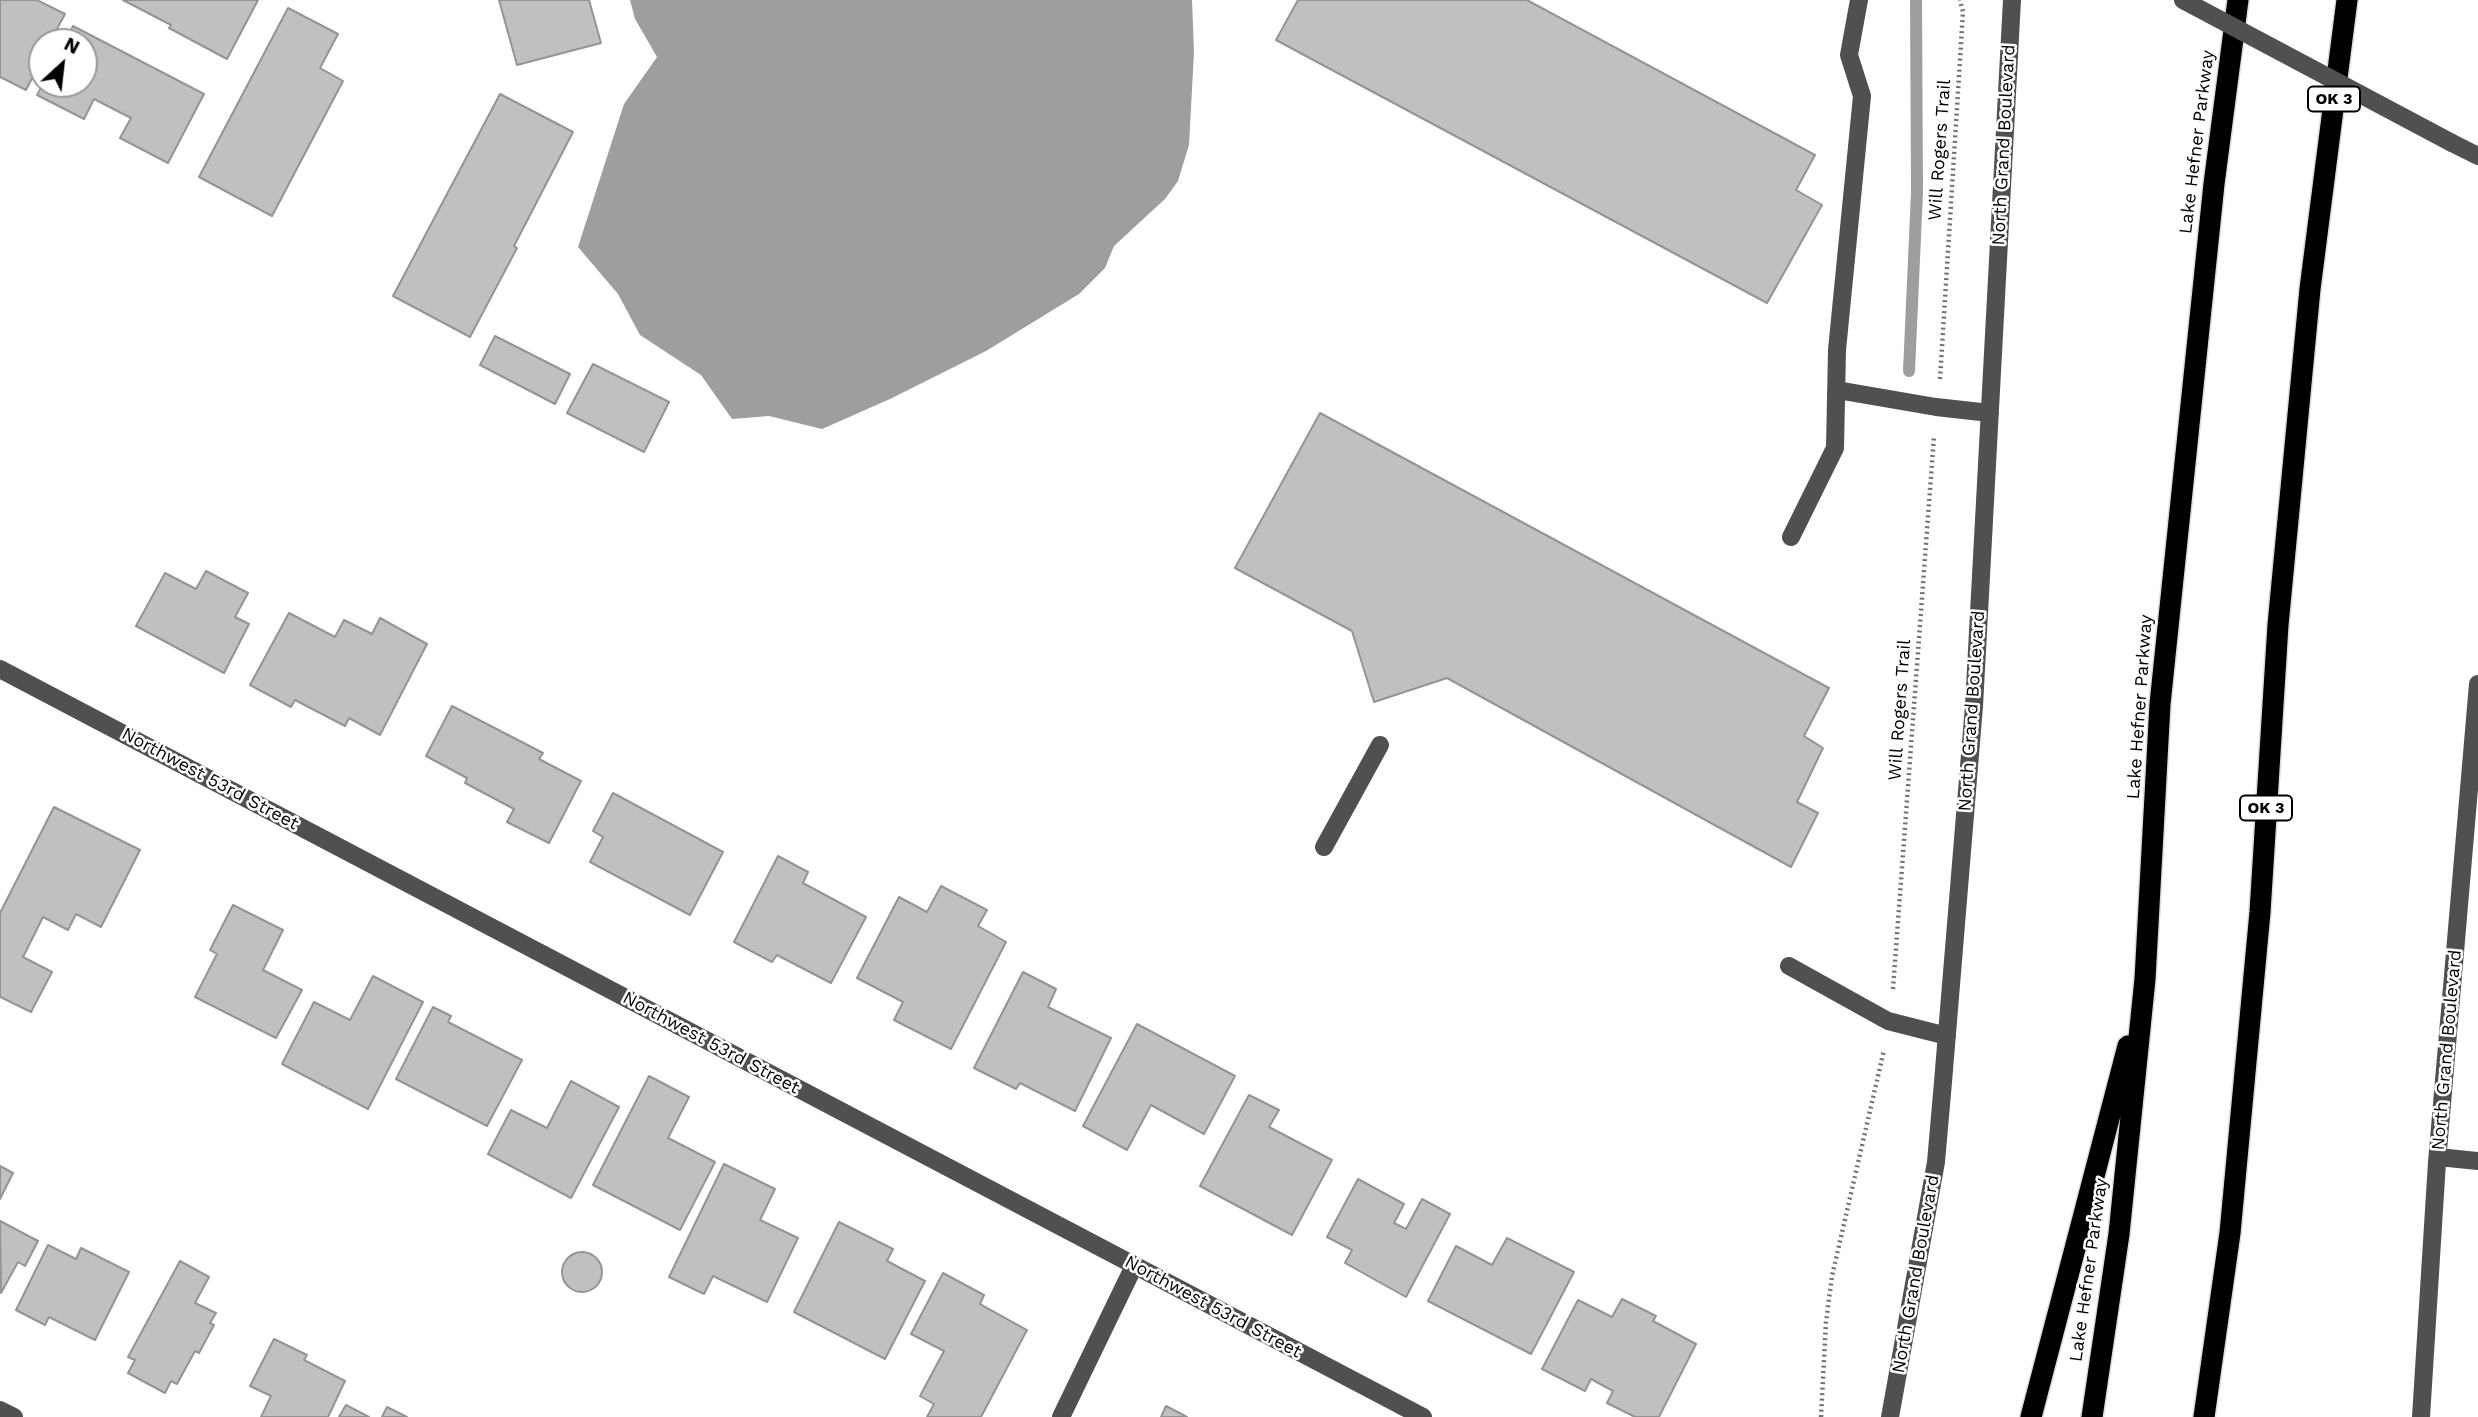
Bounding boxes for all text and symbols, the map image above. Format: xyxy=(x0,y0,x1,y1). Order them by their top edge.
north arrow xyxy=(28,28,98,98)
text: N xyxy=(60,32,83,59)
street label: North Grand Boulevard xyxy=(1988,44,2020,246)
street label: Lake Hefner Parkway xyxy=(2175,49,2219,235)
street label: Will Rogers Trail xyxy=(1924,79,1956,221)
road number: OK 3 xyxy=(2308,86,2360,111)
street label: North Grand Boulevard xyxy=(1954,610,1990,812)
street label: Lake Hefner Parkway xyxy=(2123,614,2157,800)
street label: Will Rogers Trail xyxy=(1884,639,1916,781)
street label: Northwest 53rd Street xyxy=(118,723,302,835)
road number: OK 3 xyxy=(2240,796,2292,820)
street label: North Grand Boulevard xyxy=(2427,949,2467,1151)
street label: Northwest 53rd Street xyxy=(619,987,803,1099)
street label: North Grand Boulevard xyxy=(1888,1173,1944,1375)
street label: Lake Hefner Parkway xyxy=(2065,1177,2113,1363)
street label: Northwest 53rd Street xyxy=(1121,1251,1305,1363)

